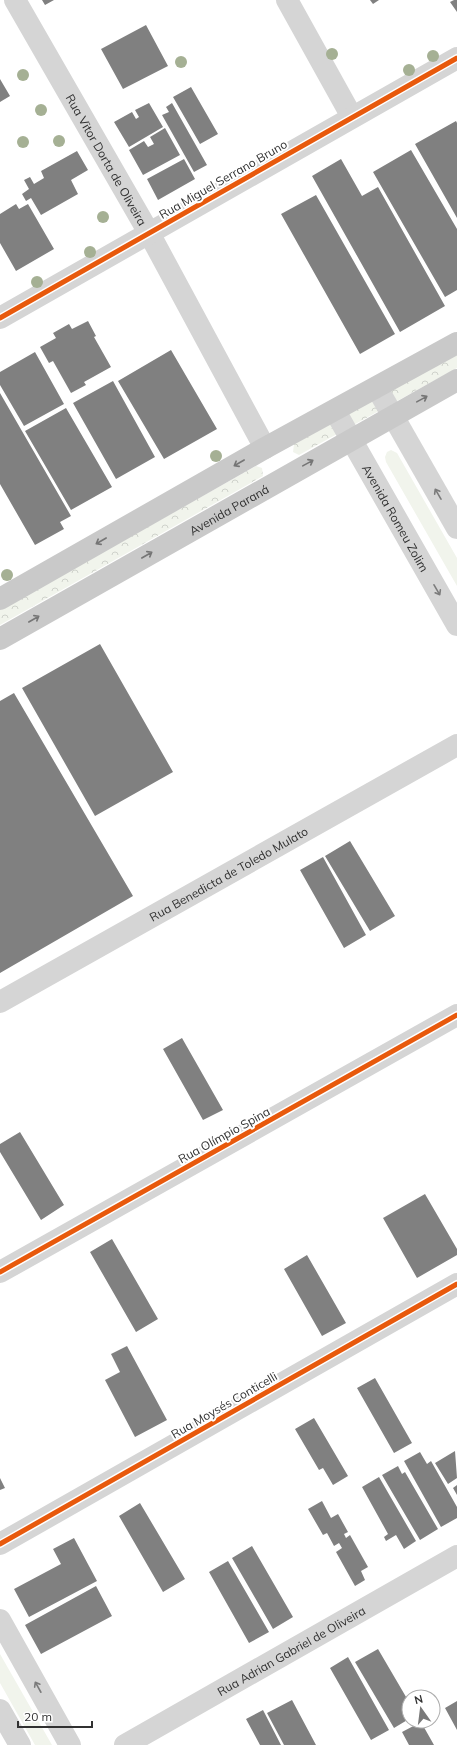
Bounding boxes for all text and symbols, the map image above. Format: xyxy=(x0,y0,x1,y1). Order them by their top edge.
street label: Rua Vitor Dorta de Oliveira xyxy=(63,91,150,228)
street label: Rua Miguel Serrano Bruno xyxy=(156,136,290,222)
one-way arrow xyxy=(416,395,428,402)
one-way arrow xyxy=(302,458,314,466)
one-way arrow xyxy=(233,459,245,467)
street label: Avenida Romeu Zolim xyxy=(359,462,432,574)
street label: Avenida Paraná xyxy=(186,481,271,538)
one-way arrow xyxy=(433,488,441,500)
one-way arrow xyxy=(96,538,108,546)
one-way arrow xyxy=(141,550,153,558)
one-way arrow xyxy=(434,584,442,596)
one-way arrow xyxy=(28,615,40,623)
street label: Rua Benedicta de Toledo Mulato xyxy=(147,823,310,924)
street label: Rua Olímpio Spina xyxy=(175,1103,273,1167)
street label: Rua Moysés Conticelli xyxy=(168,1368,280,1442)
street label: Rua Adrian Gabriel de Oliveira xyxy=(214,1602,368,1699)
one-way arrow xyxy=(33,1681,41,1693)
north arrow xyxy=(401,1689,441,1729)
text: N xyxy=(413,1691,424,1707)
scale bar xyxy=(18,1703,92,1729)
text: 20 m xyxy=(24,1709,52,1724)

